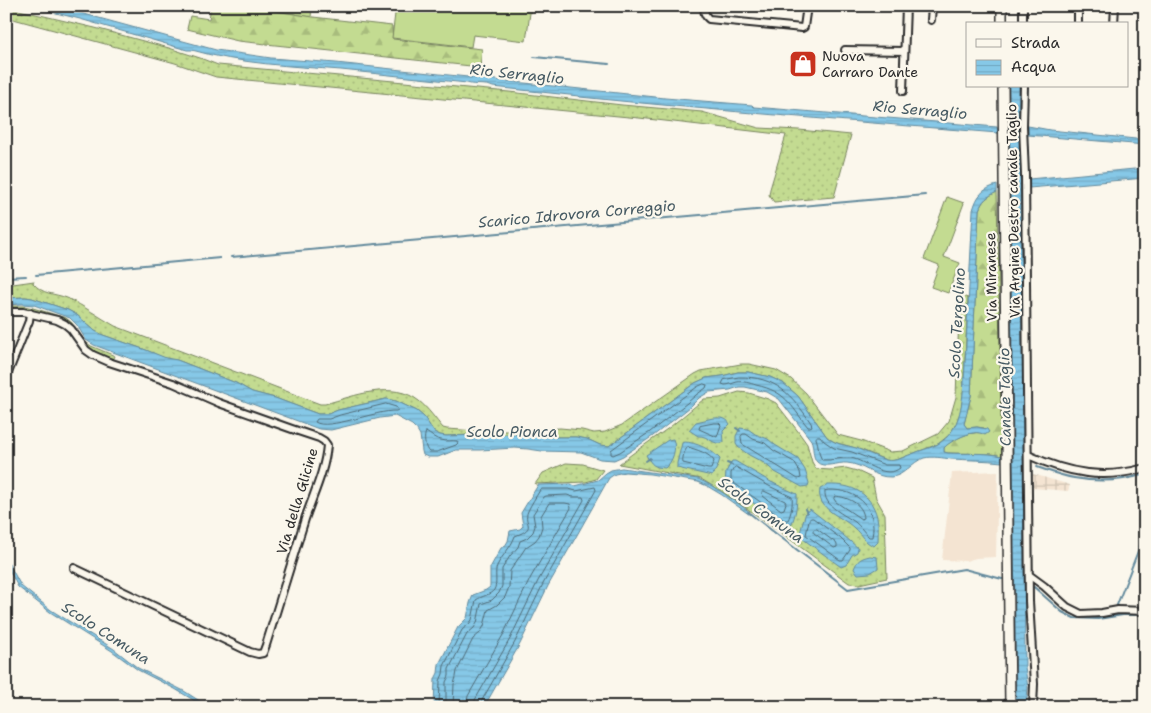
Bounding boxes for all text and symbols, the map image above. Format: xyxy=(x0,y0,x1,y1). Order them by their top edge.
legend xyxy=(966,22,1128,88)
text: Strada xyxy=(1011,33,1060,53)
place label: Nuova Carraro Dante xyxy=(822,47,918,81)
shop icon: Nuova Carraro Dante xyxy=(788,49,818,79)
text: Acqua xyxy=(1011,57,1057,77)
water label: Rio Serraglio xyxy=(469,59,565,89)
water label: Rio Serraglio xyxy=(872,96,968,124)
street label: Via Argine Destro canale Taglio xyxy=(1002,104,1024,318)
water label: Scarico Idrovora Correggio xyxy=(478,195,676,233)
street label: Via Miranese xyxy=(981,232,1001,322)
water label: Scolo Tergolino xyxy=(944,267,970,379)
water label: Canale Taglio xyxy=(994,348,1016,446)
water label: Scolo Pionca xyxy=(467,422,557,442)
street label: Via della Glicine xyxy=(272,446,322,556)
water label: Scolo Comuna xyxy=(714,472,808,548)
water label: Scolo Comuna xyxy=(58,597,154,669)

